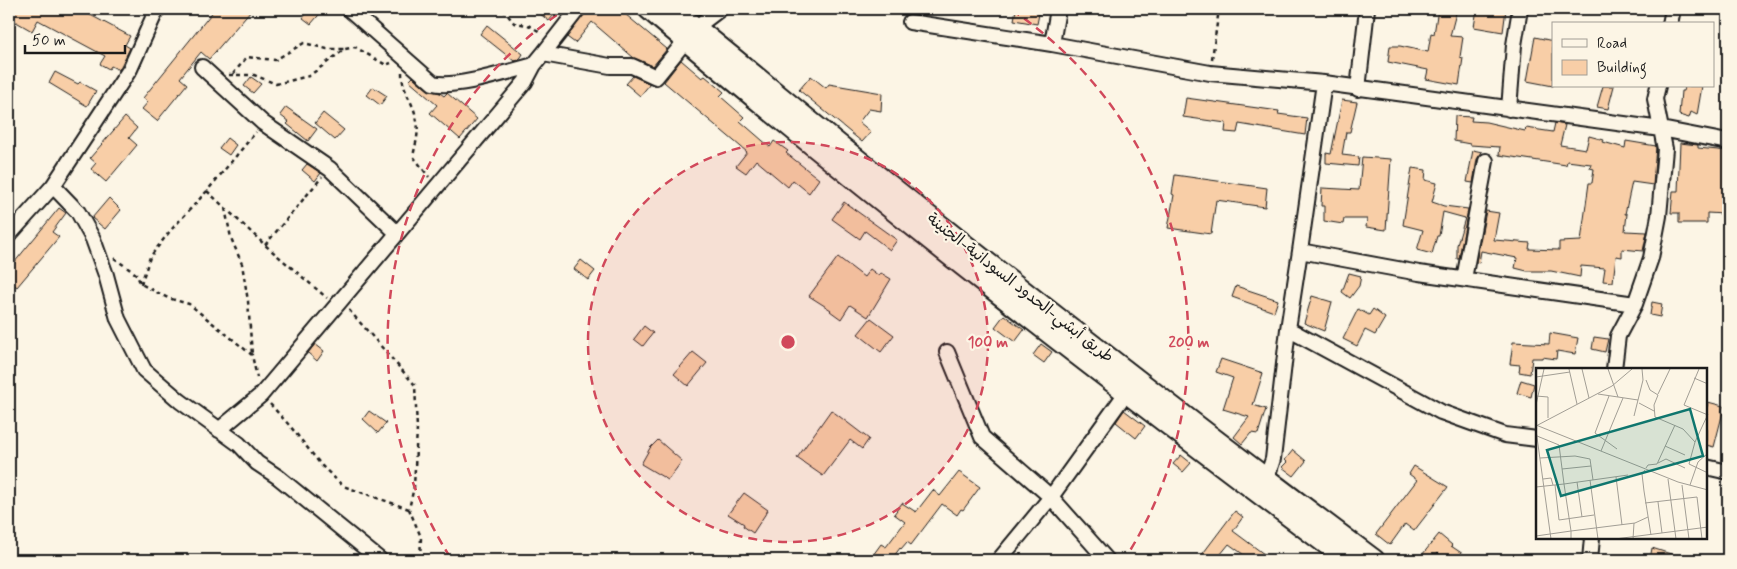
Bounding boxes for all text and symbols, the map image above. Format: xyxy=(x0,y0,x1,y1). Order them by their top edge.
scale bar xyxy=(25,22,125,54)
legend xyxy=(1552,22,1714,88)
text: 50 m xyxy=(32,31,66,51)
text: Road xyxy=(1597,34,1627,54)
text: Building xyxy=(1597,58,1647,79)
street label: طريق أبشي-الحدود السودانية-الجنينة xyxy=(920,208,1118,370)
centre of rings xyxy=(779,333,797,351)
text: 100 m xyxy=(968,333,1008,353)
text: 200 m xyxy=(1169,333,1210,353)
inset map xyxy=(1536,368,1707,539)

